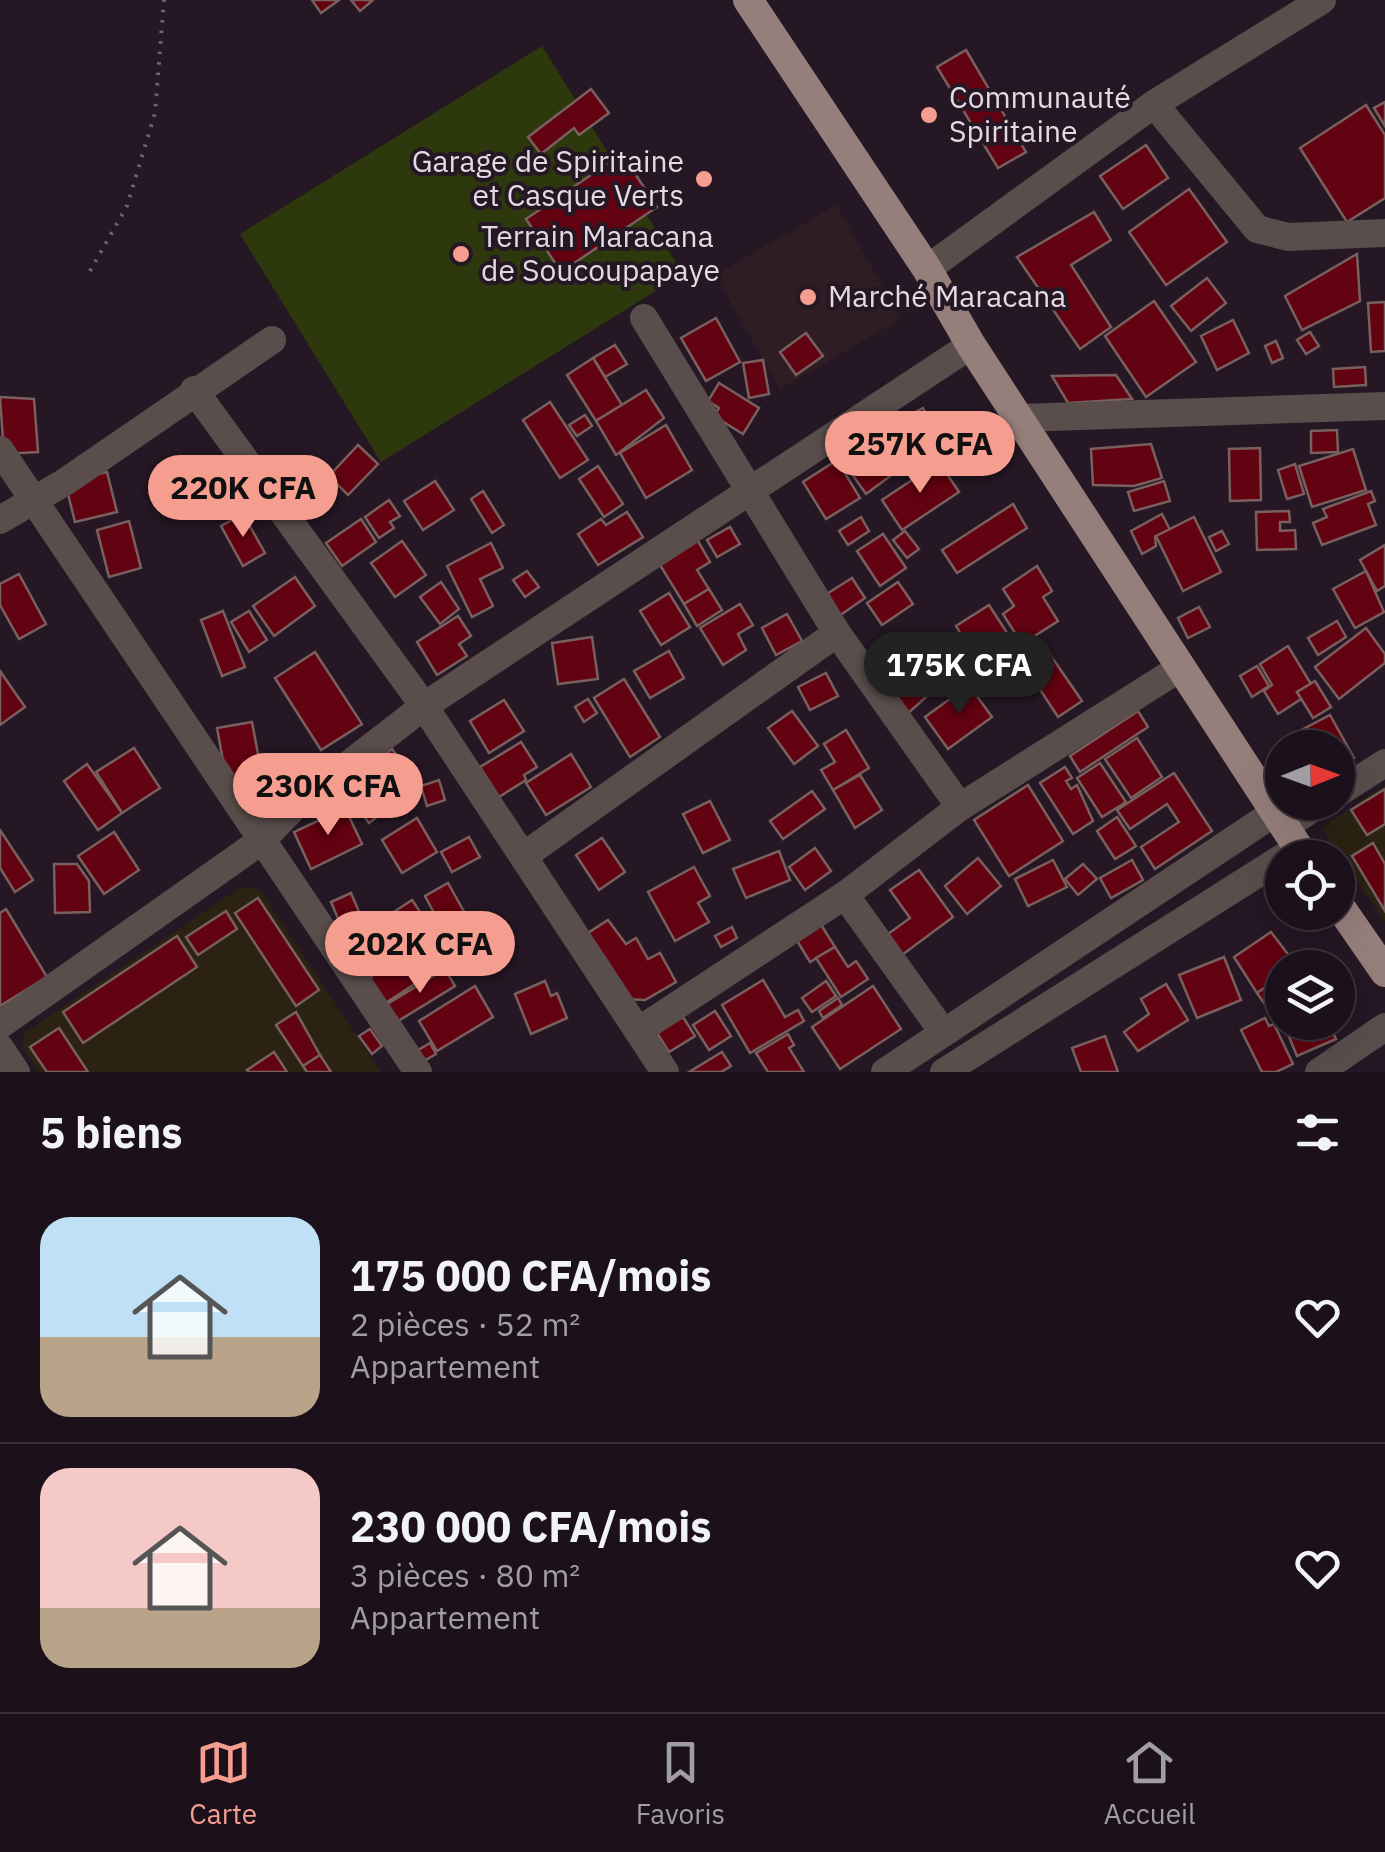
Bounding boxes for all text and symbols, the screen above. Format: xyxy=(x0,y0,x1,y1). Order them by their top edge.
place label: Communauté Spiritaine xyxy=(949,77,1131,150)
marker: Communauté Spiritaine xyxy=(918,104,940,126)
place label: Garage de Spiritaine et Casque Verts xyxy=(412,141,684,214)
marker: Garage de Spiritaine et Casque Verts xyxy=(693,168,715,190)
place label: Terrain Maracana de Soucoupapaye xyxy=(481,216,720,289)
marker: Terrain Maracana de Soucoupapaye xyxy=(450,243,472,265)
place label: Marché Maracana xyxy=(828,276,1066,315)
marker: Marché Maracana xyxy=(797,286,819,308)
pin: 257K CFA xyxy=(817,411,1023,496)
text: 257K CFA xyxy=(847,422,993,464)
pin: 220K CFA xyxy=(140,455,346,540)
text: 220K CFA xyxy=(170,466,316,508)
pin: 175K CFA xyxy=(856,632,1062,717)
text: 175K CFA xyxy=(886,643,1032,685)
north arrow xyxy=(1265,730,1355,820)
map controls xyxy=(1265,730,1355,1040)
pin: 230K CFA xyxy=(225,753,431,838)
text: 230K CFA xyxy=(255,764,401,806)
button: locate xyxy=(1265,840,1355,930)
pin: 202K CFA xyxy=(317,911,523,996)
text: 202K CFA xyxy=(347,922,493,964)
button: layers xyxy=(1265,950,1355,1040)
text: 5 biens xyxy=(40,1105,182,1160)
icon: filters xyxy=(1290,1105,1345,1160)
text: 175 000 CFA/mois xyxy=(350,1248,711,1303)
icon: home xyxy=(120,1257,240,1377)
icon: heart xyxy=(1290,1290,1345,1345)
text: 2 pièces · 52 m² xyxy=(350,1303,580,1345)
text: Appartement xyxy=(350,1345,540,1387)
text: 230 000 CFA/mois xyxy=(350,1499,711,1554)
icon: home xyxy=(120,1508,240,1628)
icon: heart xyxy=(1290,1541,1345,1596)
text: 3 pièces · 80 m² xyxy=(350,1554,580,1596)
text: Appartement xyxy=(350,1596,540,1638)
tab: Carte xyxy=(189,1735,257,1832)
tab: Favoris xyxy=(636,1735,725,1832)
tab: Accueil xyxy=(1104,1735,1196,1832)

